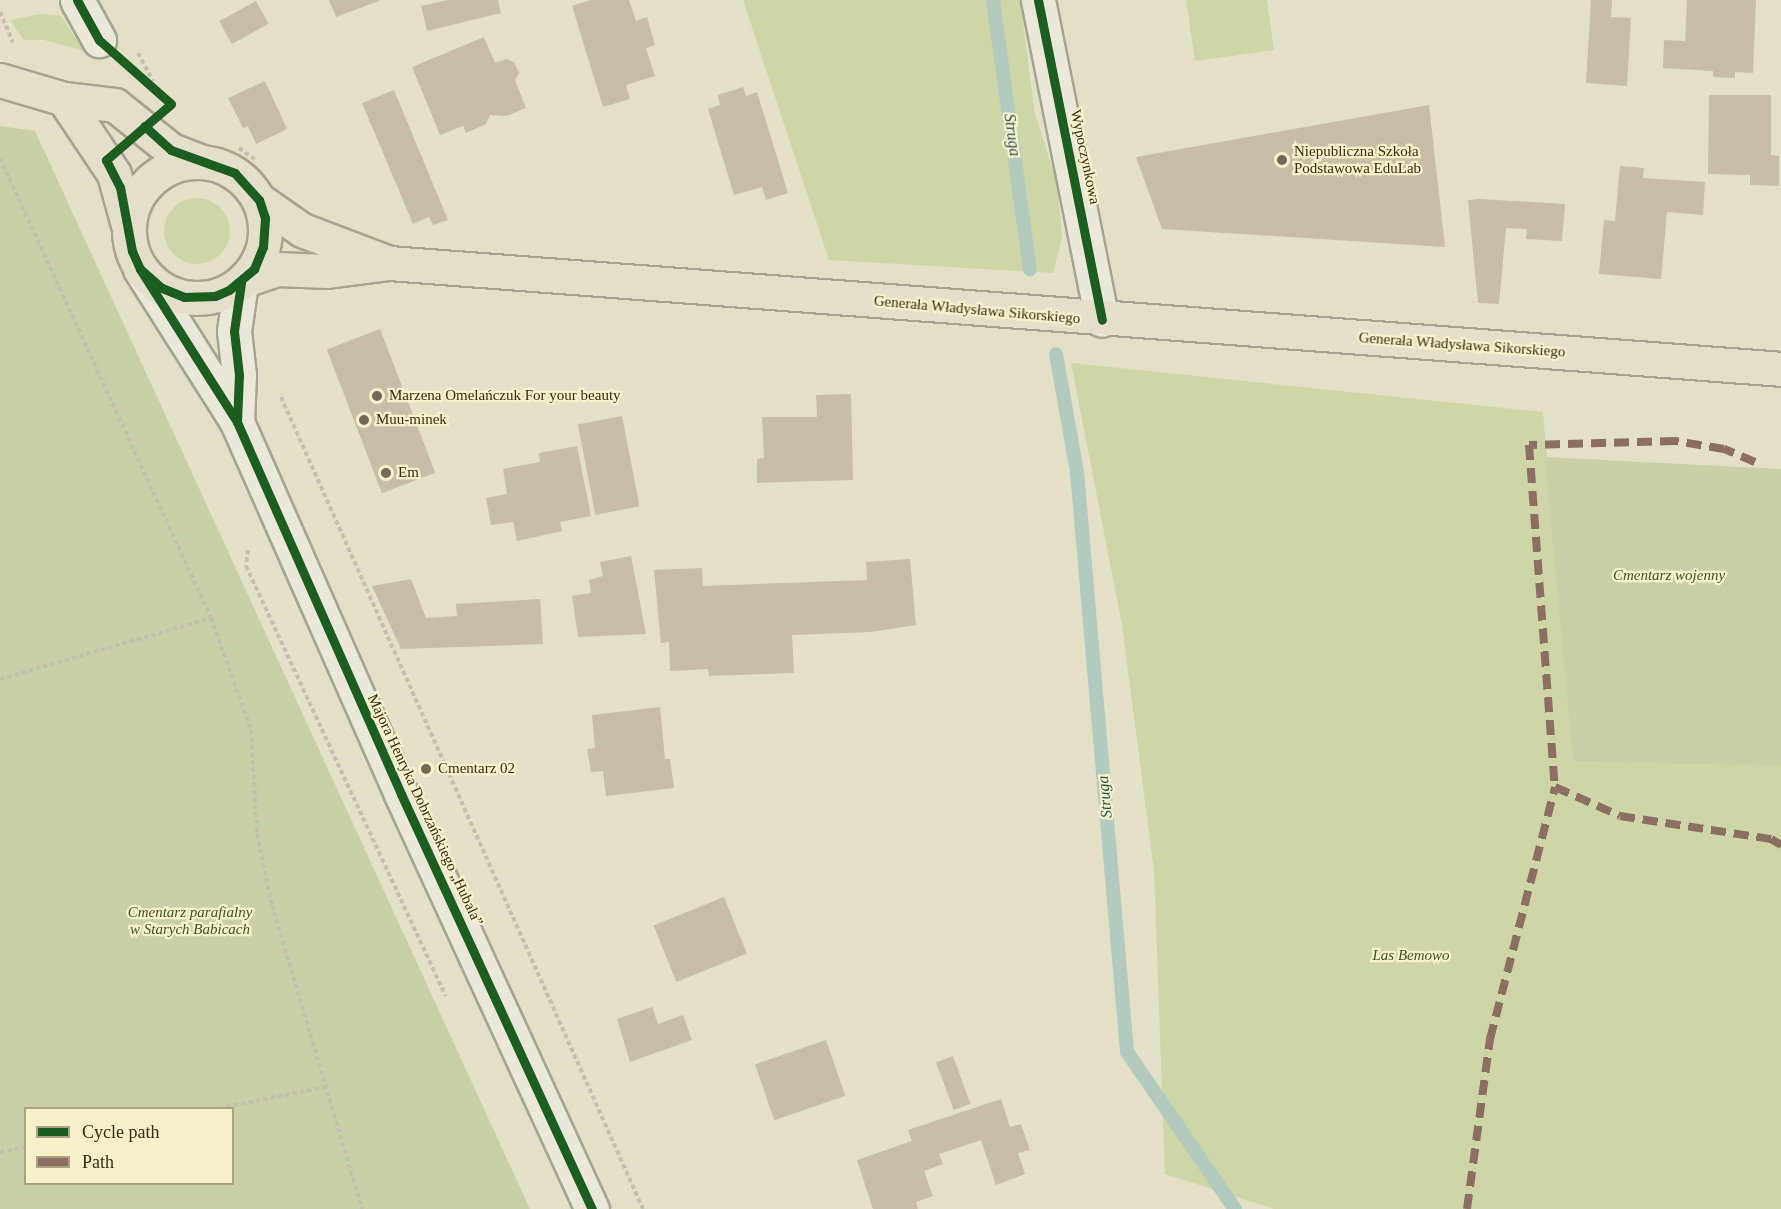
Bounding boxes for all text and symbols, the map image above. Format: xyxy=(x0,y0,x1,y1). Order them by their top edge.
street label: Wypoczynkowa xyxy=(1066,108,1104,206)
water label: Struga xyxy=(1000,113,1024,157)
place label: Niepubliczna Szkoła Podstawowa EduLab xyxy=(1294,142,1421,177)
marker: Niepubliczna Szkoła Podstawowa EduLab xyxy=(1275,153,1289,167)
street label: Generała Władysława Sikorskiego xyxy=(873,292,1081,328)
street label: Generała Władysława Sikorskiego xyxy=(1358,329,1566,361)
place label: Marzena Omelańczuk For your beauty xyxy=(389,387,621,405)
marker: Marzena Omelańczuk For your beauty xyxy=(370,389,384,403)
place label: Muu-minek xyxy=(376,411,447,429)
marker: Muu-minek xyxy=(357,413,371,427)
place label: Em xyxy=(398,464,419,482)
marker: Em xyxy=(379,466,393,480)
park label: Cmentarz wojenny xyxy=(1613,567,1725,585)
street label: Majora Henryka Dobrzańskiego „Hubala” xyxy=(363,691,487,929)
place label: Cmentarz 02 xyxy=(438,760,515,778)
marker: Cmentarz 02 xyxy=(419,762,433,776)
water label: Struga xyxy=(1094,775,1116,819)
park label: Cmentarz parafialny w Starych Babicach xyxy=(128,903,252,938)
park label: Las Bemowo xyxy=(1372,947,1450,965)
legend xyxy=(24,1107,234,1185)
text: Cycle path xyxy=(82,1122,159,1142)
text: Path xyxy=(82,1152,114,1172)

